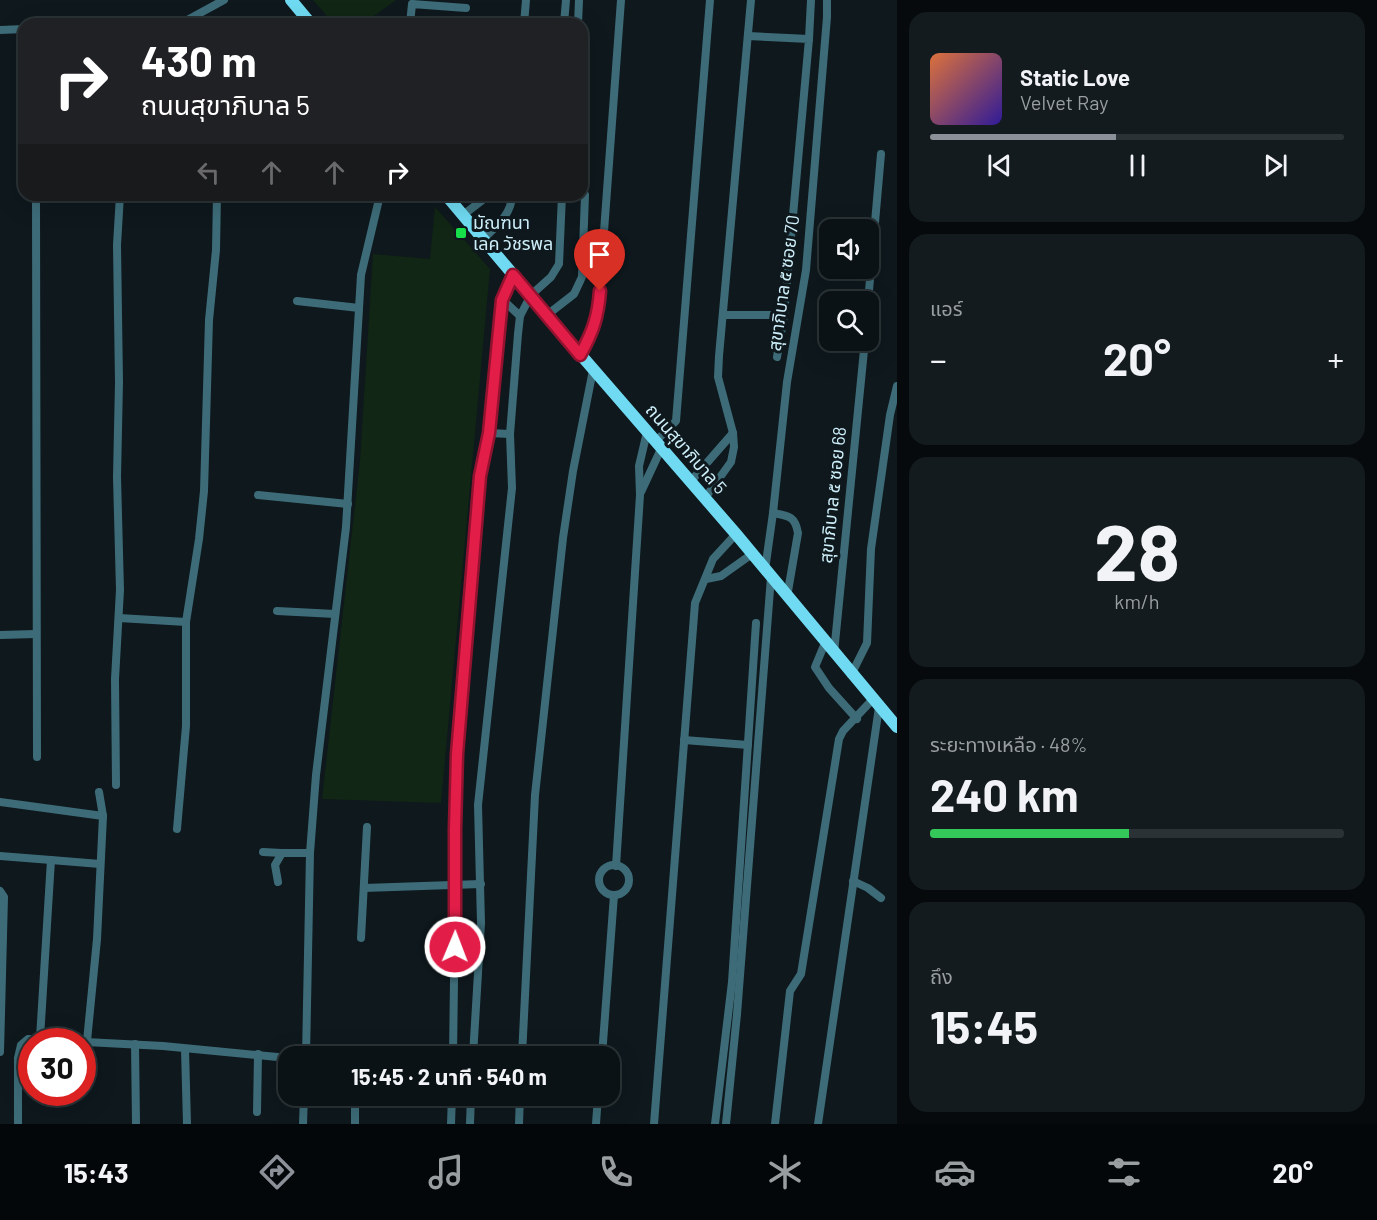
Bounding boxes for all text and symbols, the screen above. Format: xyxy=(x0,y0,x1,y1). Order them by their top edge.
text: 430 m xyxy=(141,35,257,85)
icon: right xyxy=(42,42,120,120)
text: Static Love xyxy=(1020,64,1130,90)
text: ถนนสุขาภิบาล 5 xyxy=(141,88,310,120)
text: Velvet Ray xyxy=(1020,90,1109,114)
icon: previous xyxy=(983,149,1016,182)
icon: pause xyxy=(1121,149,1154,182)
icon: next xyxy=(1259,149,1292,182)
icon: left xyxy=(192,156,225,189)
icon: ahead xyxy=(255,156,288,189)
icon: ahead xyxy=(318,156,351,189)
icon: right xyxy=(381,156,414,189)
place label: มัณฑนา เลค วัชรพล xyxy=(473,211,553,254)
street label: สุขาภิบาล ๕ ซอย 70 xyxy=(763,213,804,352)
map controls xyxy=(819,219,879,351)
button: sound xyxy=(819,219,879,279)
marker: มัณฑนา เลค วัชรพล xyxy=(454,226,468,240)
pin xyxy=(574,229,625,291)
icon: arrive xyxy=(583,238,616,271)
button: search xyxy=(819,291,879,351)
text: แอร์ xyxy=(930,296,962,320)
text: 20° xyxy=(1103,331,1171,385)
text: − xyxy=(930,339,947,379)
text: + xyxy=(1328,339,1344,379)
street label: ถนนสุขาภิบาล 5 xyxy=(641,399,732,499)
street label: สุขาภิบาล ๕ ซอย 68 xyxy=(814,426,851,564)
text: 28 xyxy=(1094,503,1180,597)
text: km/h xyxy=(1114,589,1160,613)
text: ระยะทางเหลือ · 48% xyxy=(930,732,1087,756)
text: 240 km xyxy=(930,767,1079,821)
position arrow xyxy=(423,915,487,979)
text: ถึง xyxy=(930,964,953,988)
text: 15:45 xyxy=(930,999,1038,1053)
speed limit sign: 30 xyxy=(18,1028,96,1106)
text: 15:45 · 2 นาที · 540 m xyxy=(351,1063,547,1089)
icon: directions xyxy=(256,1151,298,1193)
icon: music xyxy=(425,1151,467,1193)
icon: phone xyxy=(595,1151,637,1193)
icon: climate xyxy=(764,1151,806,1193)
icon: car xyxy=(934,1151,976,1193)
icon: filters xyxy=(1103,1151,1145,1193)
text: 15:43 xyxy=(64,1156,129,1188)
text: 20° xyxy=(1273,1156,1313,1188)

